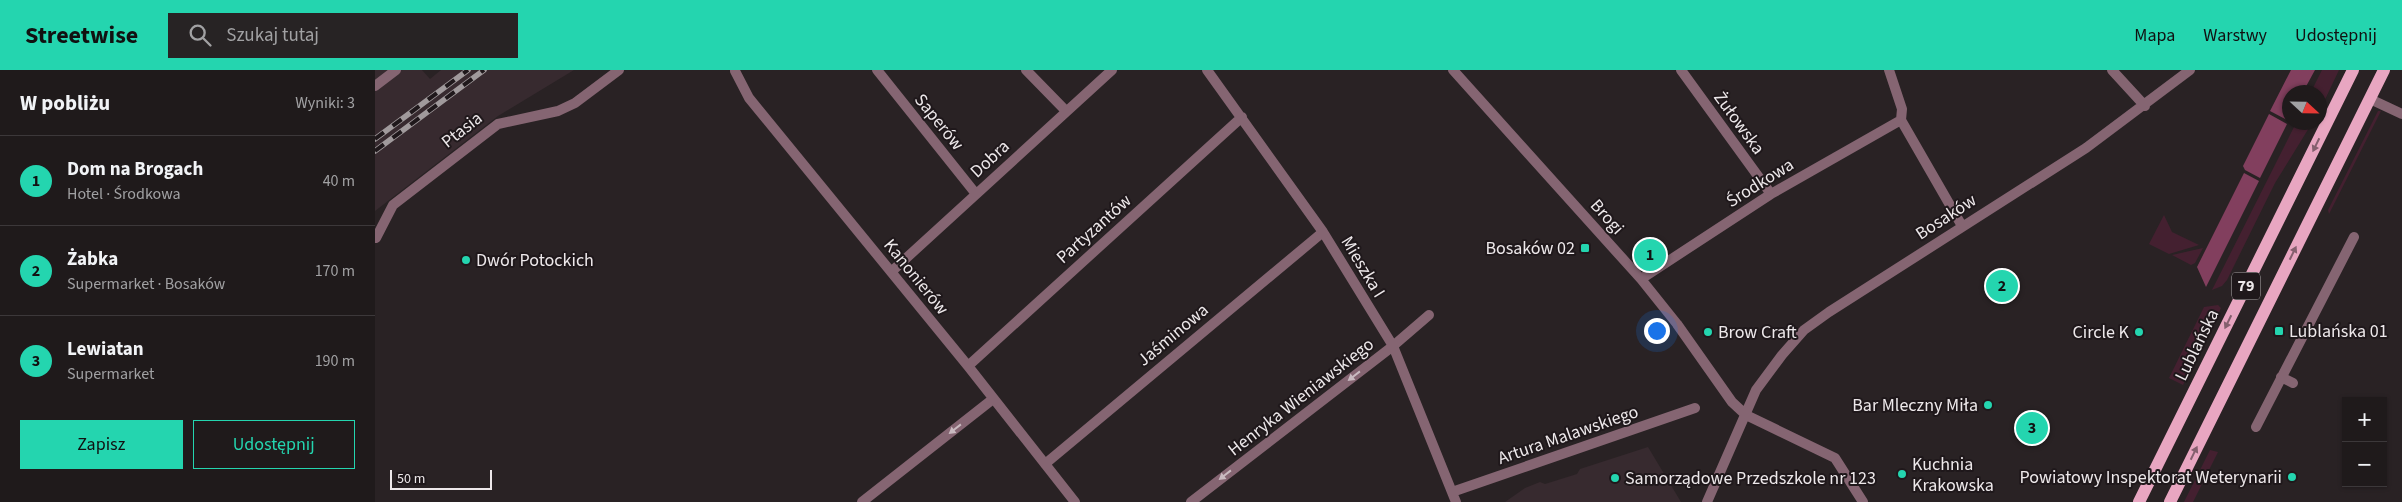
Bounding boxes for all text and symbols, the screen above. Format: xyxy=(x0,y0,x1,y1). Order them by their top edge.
search box xyxy=(168,13,518,58)
text: Streetwise xyxy=(25,18,138,53)
icon: search xyxy=(186,21,214,49)
text: Szukaj tutaj xyxy=(226,22,319,49)
text: Mapa xyxy=(2134,23,2175,48)
text: Warstwy xyxy=(2203,23,2267,48)
text: Udostępnij xyxy=(2295,23,2377,48)
north arrow xyxy=(2282,85,2327,130)
street label: Żułowska xyxy=(1708,86,1770,160)
text: W pobliżu xyxy=(20,88,110,118)
street label: Saperów xyxy=(908,88,970,156)
text: Wyniki: 3 xyxy=(295,92,355,114)
street label: Ptasia xyxy=(436,106,488,154)
street label: Dobra xyxy=(965,134,1015,184)
one-way arrow xyxy=(2312,138,2320,152)
street label: Środkowa xyxy=(1721,152,1799,214)
text: Dom na Brogach xyxy=(67,156,203,183)
text: 1 xyxy=(32,170,40,192)
text: 40 m xyxy=(323,170,355,192)
text: Hotel · Środkowa xyxy=(67,183,181,205)
street label: Partyzantów xyxy=(1051,188,1137,270)
street label: Bosaków xyxy=(1911,188,1981,246)
street label: Brogi xyxy=(1584,194,1630,240)
street label: Mieszka I xyxy=(1335,232,1391,302)
street label: Kanonierów xyxy=(878,234,954,320)
place label: Bosaków 02 xyxy=(1485,236,1575,261)
pin: 1 xyxy=(1634,236,1666,274)
marker: Bosaków 02 xyxy=(1579,242,1591,254)
text: Żabka xyxy=(67,246,118,273)
one-way arrow xyxy=(2289,246,2297,261)
place label: Dwór Potockich xyxy=(476,248,594,273)
marker: Dwór Potockich xyxy=(460,254,472,266)
text: 2 xyxy=(32,260,40,282)
text: 170 m xyxy=(315,260,355,282)
pin: 2 xyxy=(1986,267,2018,305)
road number: 79 xyxy=(2232,272,2260,300)
text: Supermarket · Bosaków xyxy=(67,273,225,295)
street label: Jaśminowa xyxy=(1132,298,1214,372)
street label: Lublańska xyxy=(2169,305,2225,385)
one-way arrow xyxy=(2224,315,2232,329)
your location xyxy=(1644,318,1670,344)
place label: Lublańska 01 xyxy=(2289,319,2388,344)
place label: Brow Craft xyxy=(1718,320,1797,345)
place label: Circle K xyxy=(2072,320,2130,345)
marker: Lublańska 01 xyxy=(2273,325,2285,337)
marker: Brow Craft xyxy=(1702,326,1714,338)
marker: Circle K xyxy=(2133,326,2145,338)
street label: Henryka Wieniawskiego xyxy=(1223,332,1379,462)
text: Lewiatan xyxy=(67,336,144,363)
text: 3 xyxy=(32,350,40,372)
text: 190 m xyxy=(315,350,355,372)
text: Supermarket xyxy=(67,363,154,385)
one-way arrow xyxy=(1348,371,1361,382)
place label: Bar Mleczny Miła xyxy=(1852,393,1978,418)
map controls xyxy=(2342,397,2387,487)
button: + xyxy=(2342,397,2387,442)
street label: Artura Malawskiego xyxy=(1494,399,1642,471)
marker: Bar Mleczny Miła xyxy=(1982,399,1994,411)
pin: 3 xyxy=(2016,409,2048,447)
button: Zapisz xyxy=(20,420,183,469)
button: Udostępnij xyxy=(193,420,355,469)
one-way arrow xyxy=(948,423,961,434)
button: − xyxy=(2342,442,2387,487)
one-way arrow xyxy=(2190,446,2198,460)
place label: Kuchnia Krakowska xyxy=(1912,452,1994,498)
place label: Powiatowy Inspektorat Weterynarii xyxy=(2020,465,2282,490)
place label: Samorządowe Przedszkole nr 123 xyxy=(1625,466,1876,491)
scale bar xyxy=(390,467,493,490)
marker: Kuchnia Krakowska xyxy=(1896,468,1908,480)
text: 50 m xyxy=(397,469,425,489)
one-way arrow xyxy=(1219,470,1232,481)
marker: Powiatowy Inspektorat Weterynarii xyxy=(2286,471,2298,483)
marker: Samorządowe Przedszkole nr 123 xyxy=(1609,472,1621,484)

